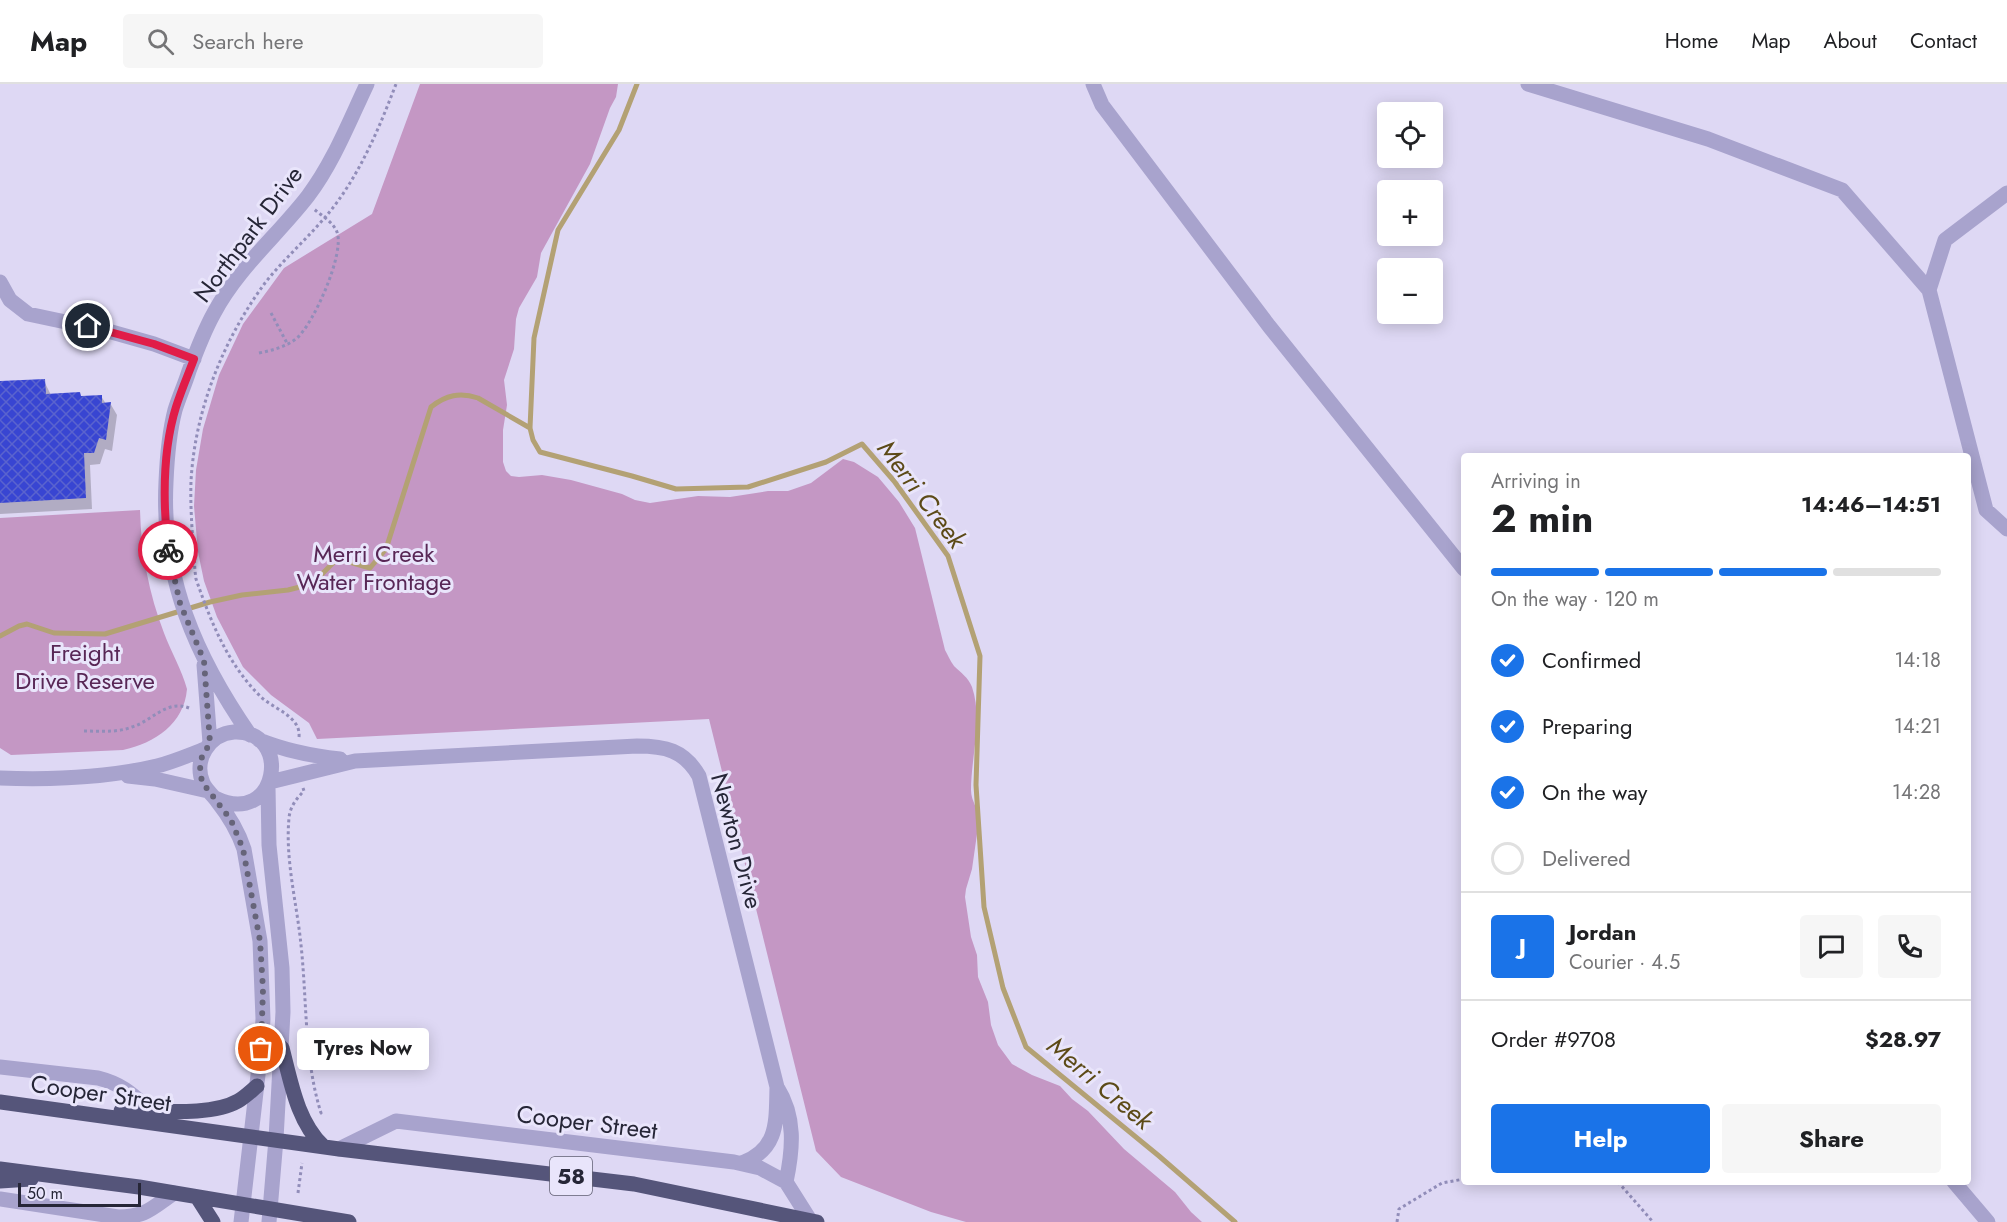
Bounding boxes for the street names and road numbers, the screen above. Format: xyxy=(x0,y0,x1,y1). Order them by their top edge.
street label: Northpark Drive xyxy=(185,158,311,310)
street label: Newton Drive xyxy=(702,769,772,913)
street label: Cooper Street xyxy=(29,1066,174,1120)
street label: Cooper Street xyxy=(515,1096,660,1148)
road number: 58 xyxy=(550,1157,592,1195)

